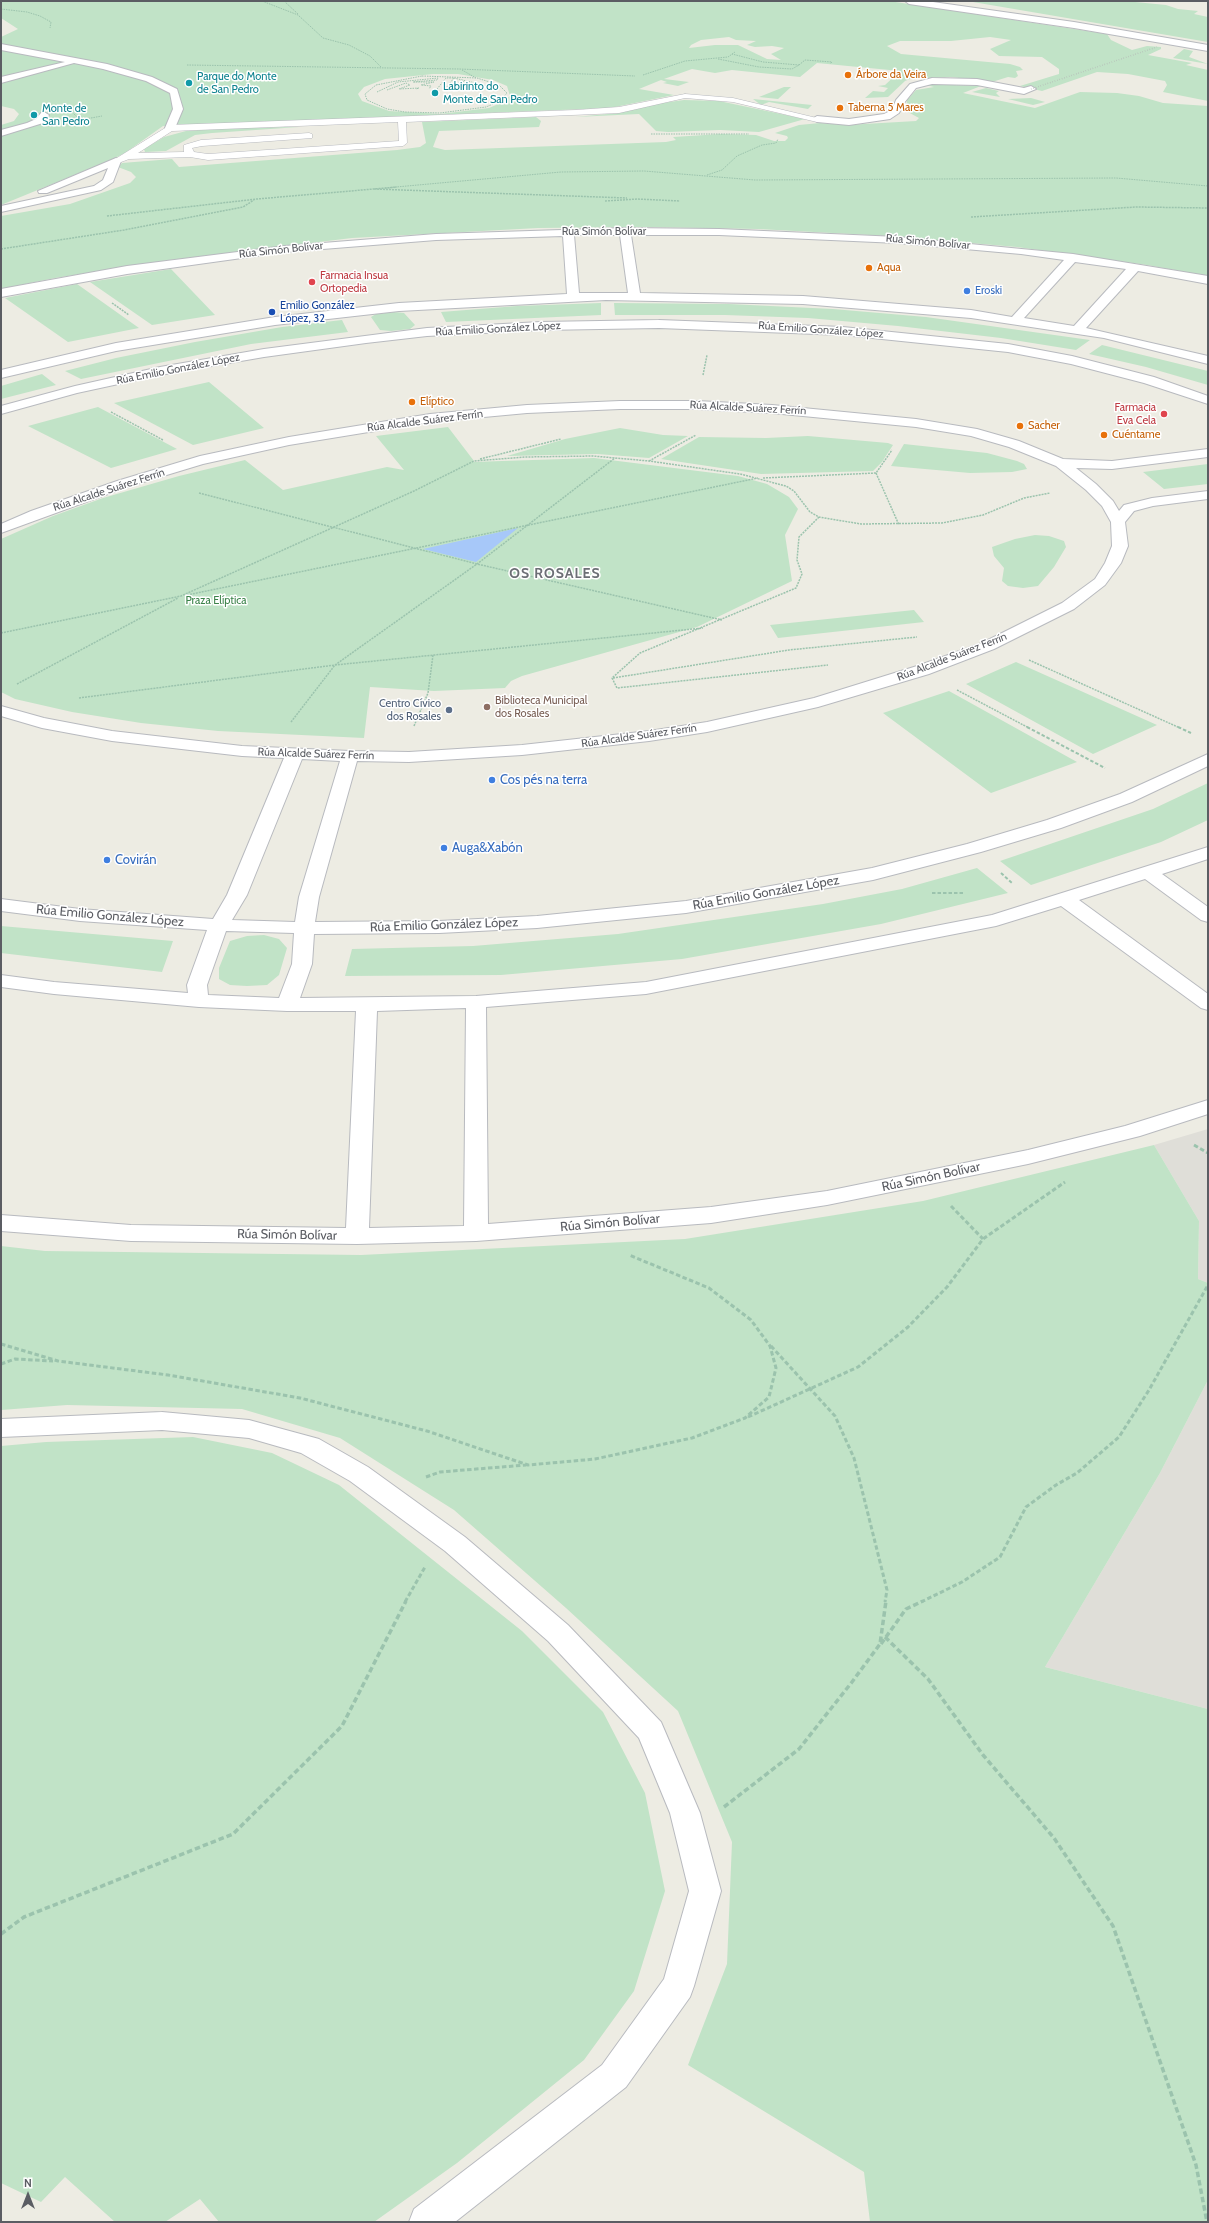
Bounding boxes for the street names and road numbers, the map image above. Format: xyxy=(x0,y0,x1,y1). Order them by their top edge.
street label: Rúa Simón Bolívar xyxy=(562,225,646,239)
street label: Rúa Simón Bolívar xyxy=(885,232,971,252)
street label: Rúa Simón Bolívar xyxy=(238,239,324,261)
street label: Rúa Emilio González López xyxy=(435,319,561,339)
street label: Rúa Emilio González López xyxy=(758,319,884,341)
street label: Rúa Emilio González López xyxy=(115,351,241,387)
street label: Rúa Alcalde Suárez Ferrín xyxy=(689,398,807,418)
street label: Rúa Alcalde Suárez Ferrín xyxy=(366,407,484,435)
street label: Rúa Alcalde Suárez Ferrín xyxy=(51,466,167,514)
street label: Rúa Alcalde Suárez Ferrín xyxy=(895,630,1009,684)
street label: Rúa Alcalde Suárez Ferrín xyxy=(580,721,698,751)
street label: Rúa Alcalde Suárez Ferrín xyxy=(257,745,375,763)
street label: Rúa Emilio González López xyxy=(692,872,840,914)
street label: Rúa Emilio González López xyxy=(35,902,185,930)
street label: Rúa Emilio González López xyxy=(370,915,518,935)
street label: Rúa Simón Bolívar xyxy=(880,1159,982,1195)
street label: Rúa Simón Bolívar xyxy=(559,1211,661,1235)
street label: Rúa Simón Bolívar xyxy=(237,1226,337,1244)

